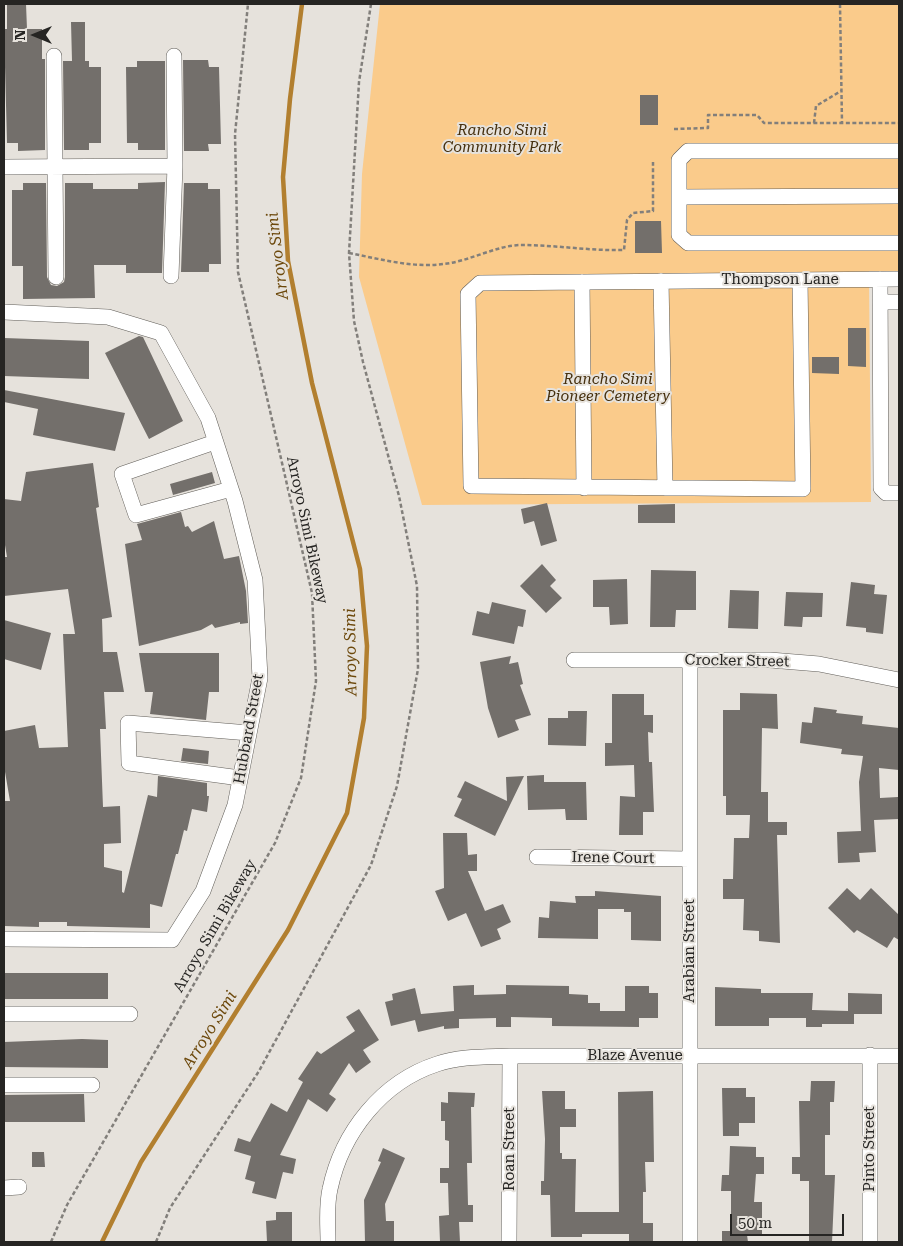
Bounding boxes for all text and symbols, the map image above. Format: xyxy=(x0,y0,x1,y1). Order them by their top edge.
north arrow xyxy=(10,10,60,60)
text: N xyxy=(12,30,28,40)
park label: Rancho Simi Community Park xyxy=(443,122,561,157)
water label: Arroyo Simi xyxy=(263,211,293,301)
street label: Thompson Lane xyxy=(721,271,839,289)
park label: Rancho Simi Pioneer Cemetery xyxy=(546,371,670,406)
street label: Arroyo Simi Bikeway xyxy=(283,455,331,605)
water label: Arroyo Simi xyxy=(341,608,361,696)
street label: Crocker Street xyxy=(684,651,790,671)
street label: Hubbard Street xyxy=(230,673,268,785)
street label: Irene Court xyxy=(571,848,655,868)
street label: Arroyo Simi Bikeway xyxy=(170,856,260,996)
street label: Arabian Street xyxy=(681,899,699,1003)
water label: Arroyo Simi xyxy=(179,988,241,1072)
street label: Blaze Avenue xyxy=(587,1047,683,1065)
street label: Pinto Street xyxy=(861,1106,879,1192)
street label: Roan Street xyxy=(501,1107,519,1191)
scale bar xyxy=(733,1204,847,1236)
text: 50 m xyxy=(738,1214,772,1232)

